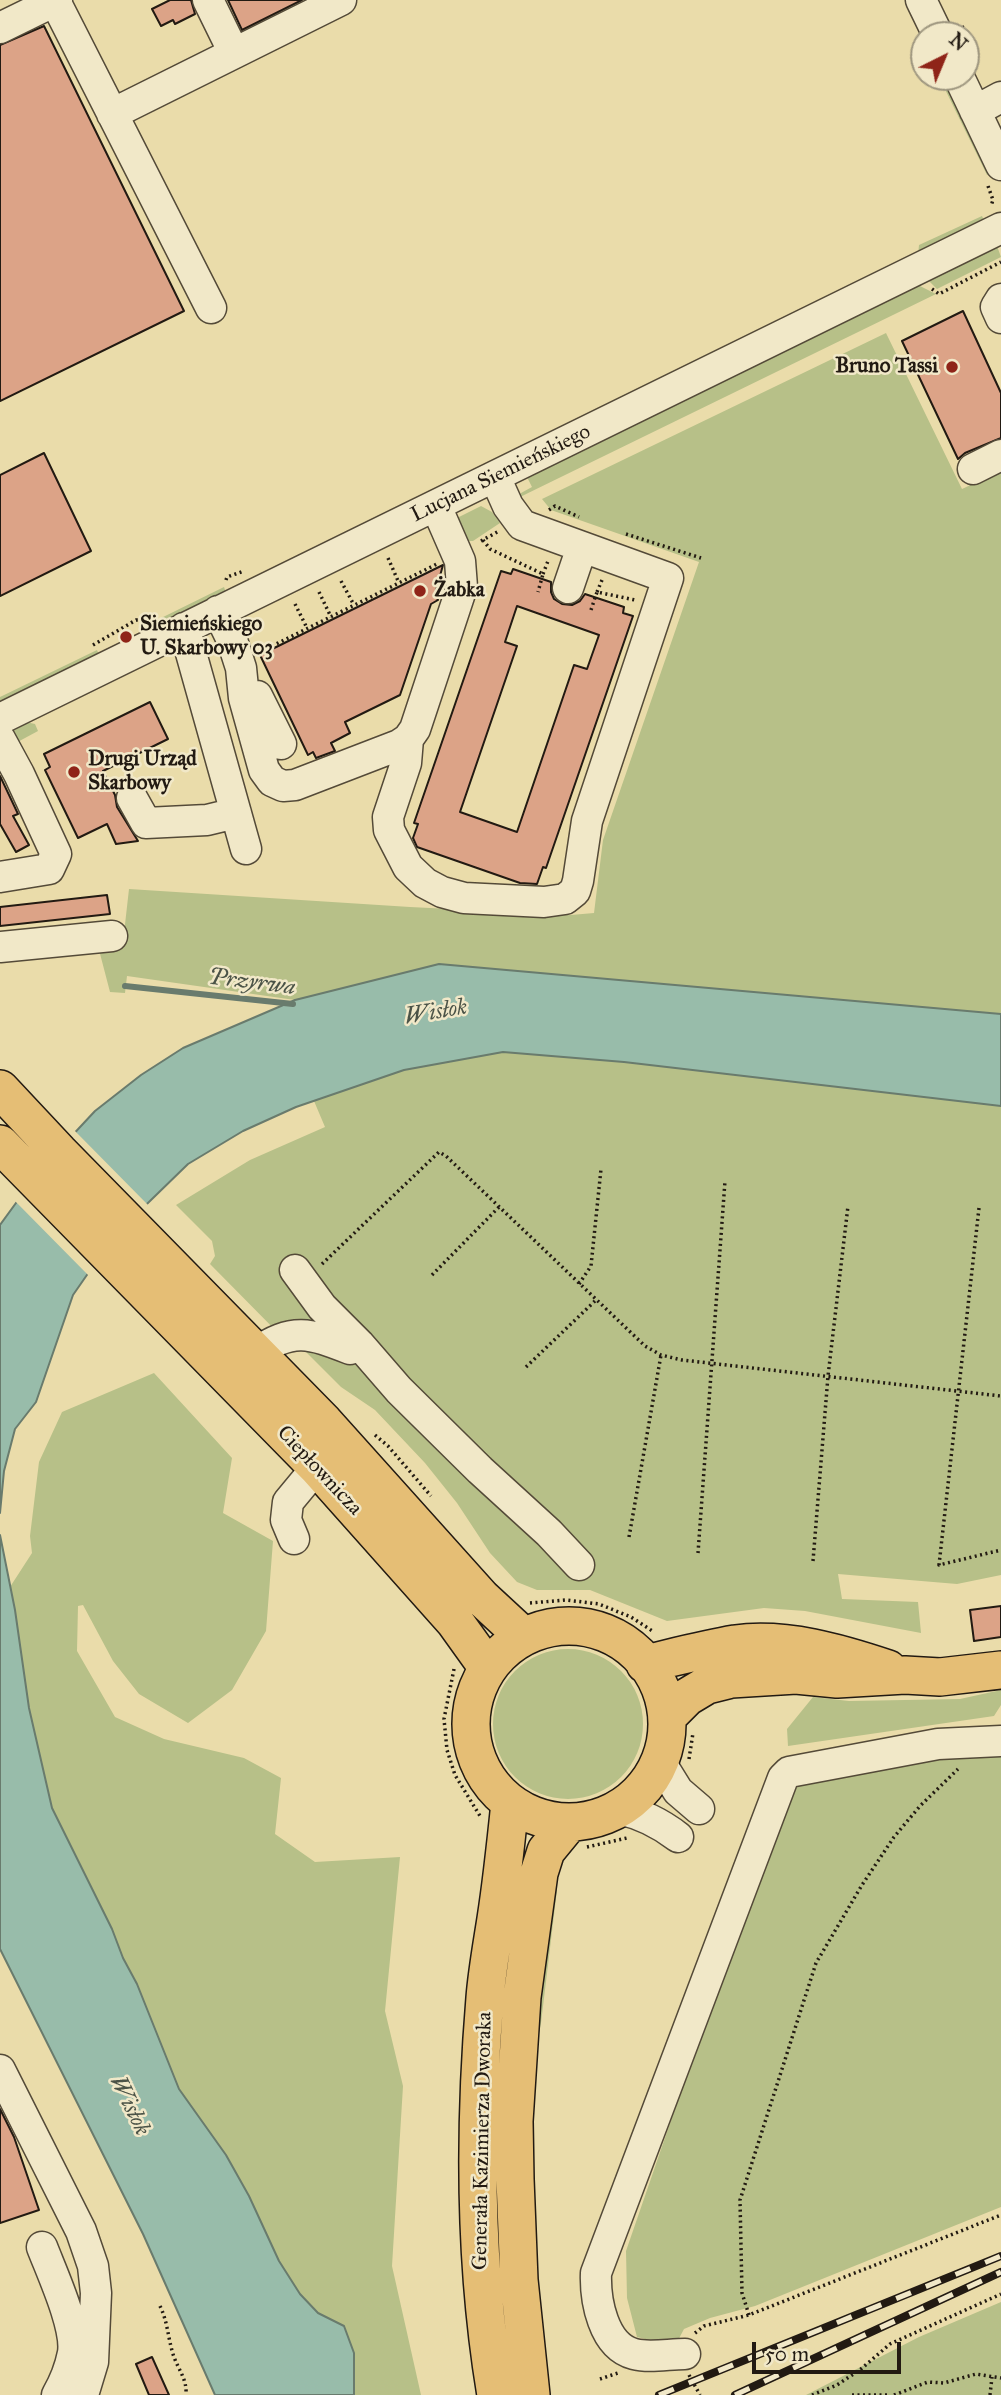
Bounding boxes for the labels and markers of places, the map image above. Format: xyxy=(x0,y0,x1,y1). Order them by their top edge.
place label: Bruno Tassi xyxy=(835,354,938,380)
marker: Bruno Tassi xyxy=(944,359,960,375)
place label: Żabka xyxy=(434,578,485,604)
marker: Żabka xyxy=(412,583,428,599)
place label: Siemieńskiego U. Skarbowy 03 xyxy=(140,612,273,662)
marker: Siemieńskiego U. Skarbowy 03 xyxy=(118,629,134,645)
place label: Drugi Urząd Skarbowy xyxy=(88,747,197,797)
marker: Drugi Urząd Skarbowy xyxy=(66,764,82,780)

